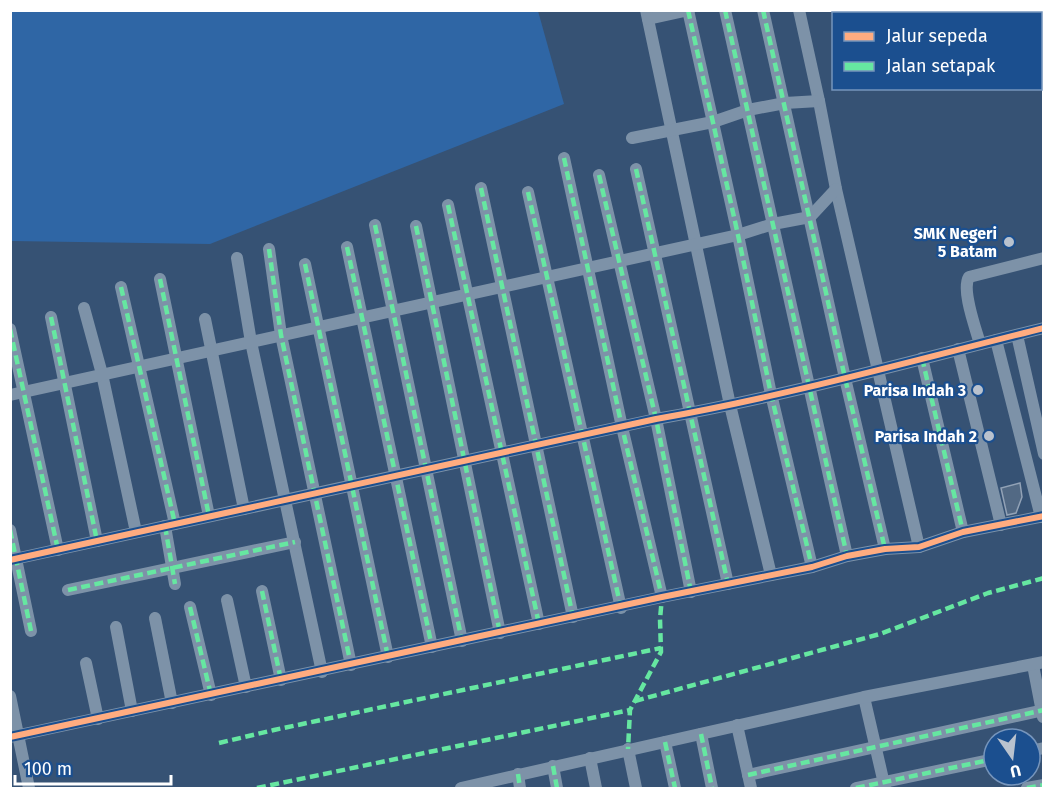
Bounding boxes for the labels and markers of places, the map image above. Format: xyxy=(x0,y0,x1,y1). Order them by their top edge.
place label: SMK Negeri 5 Batam xyxy=(914,224,997,261)
marker: SMK Negeri 5 Batam xyxy=(1002,235,1016,249)
place label: Parisa Indah 3 xyxy=(864,381,966,400)
marker: Parisa Indah 3 xyxy=(971,383,985,397)
place label: Parisa Indah 2 xyxy=(875,427,977,446)
marker: Parisa Indah 2 xyxy=(982,429,996,443)

